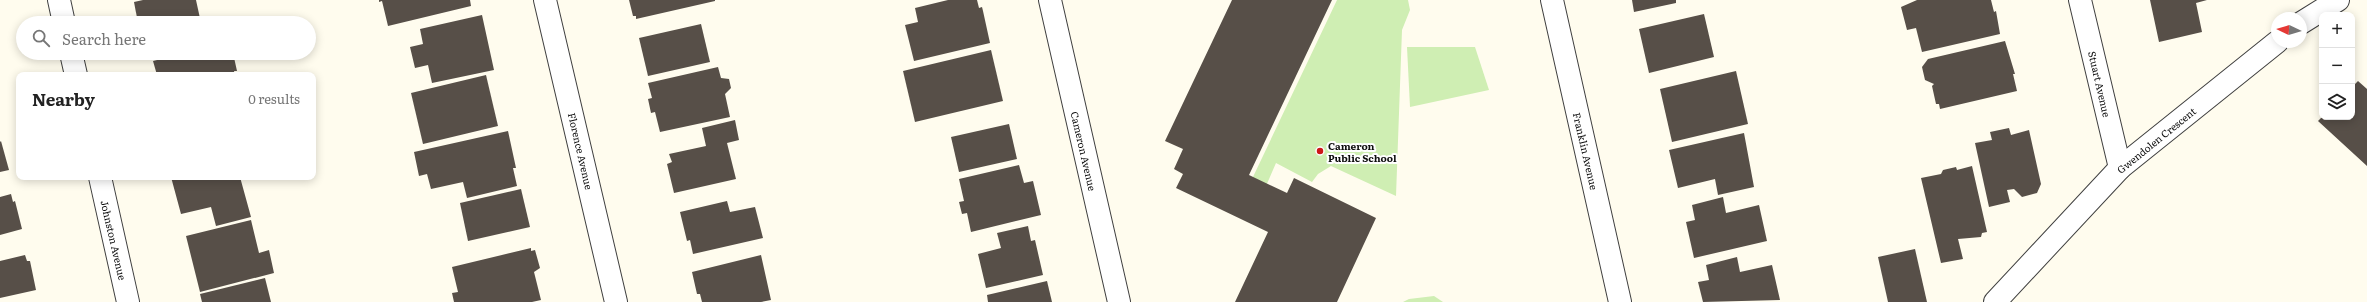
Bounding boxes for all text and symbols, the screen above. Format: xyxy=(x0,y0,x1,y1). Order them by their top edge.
north arrow xyxy=(2271,12,2307,48)
map controls xyxy=(2319,12,2355,120)
button: + xyxy=(2319,12,2355,48)
search box xyxy=(16,16,316,60)
icon: search xyxy=(30,27,52,49)
text: Search here xyxy=(62,27,146,50)
button: − xyxy=(2319,48,2355,84)
street label: Stuart Avenue xyxy=(2085,50,2115,118)
button: layers xyxy=(2319,84,2355,120)
text: Nearby xyxy=(32,86,95,111)
text: 0 results xyxy=(248,89,300,108)
street label: Gwendolen Crescent xyxy=(2113,103,2199,177)
street label: Cameron Avenue xyxy=(1068,110,1100,192)
street label: Florence Avenue xyxy=(565,111,597,191)
street label: Franklin Avenue xyxy=(1570,111,1602,191)
place label: Cameron Public School xyxy=(1328,138,1397,165)
marker: Cameron Public School xyxy=(1315,146,1325,156)
street label: Johnston Avenue xyxy=(97,198,131,282)

